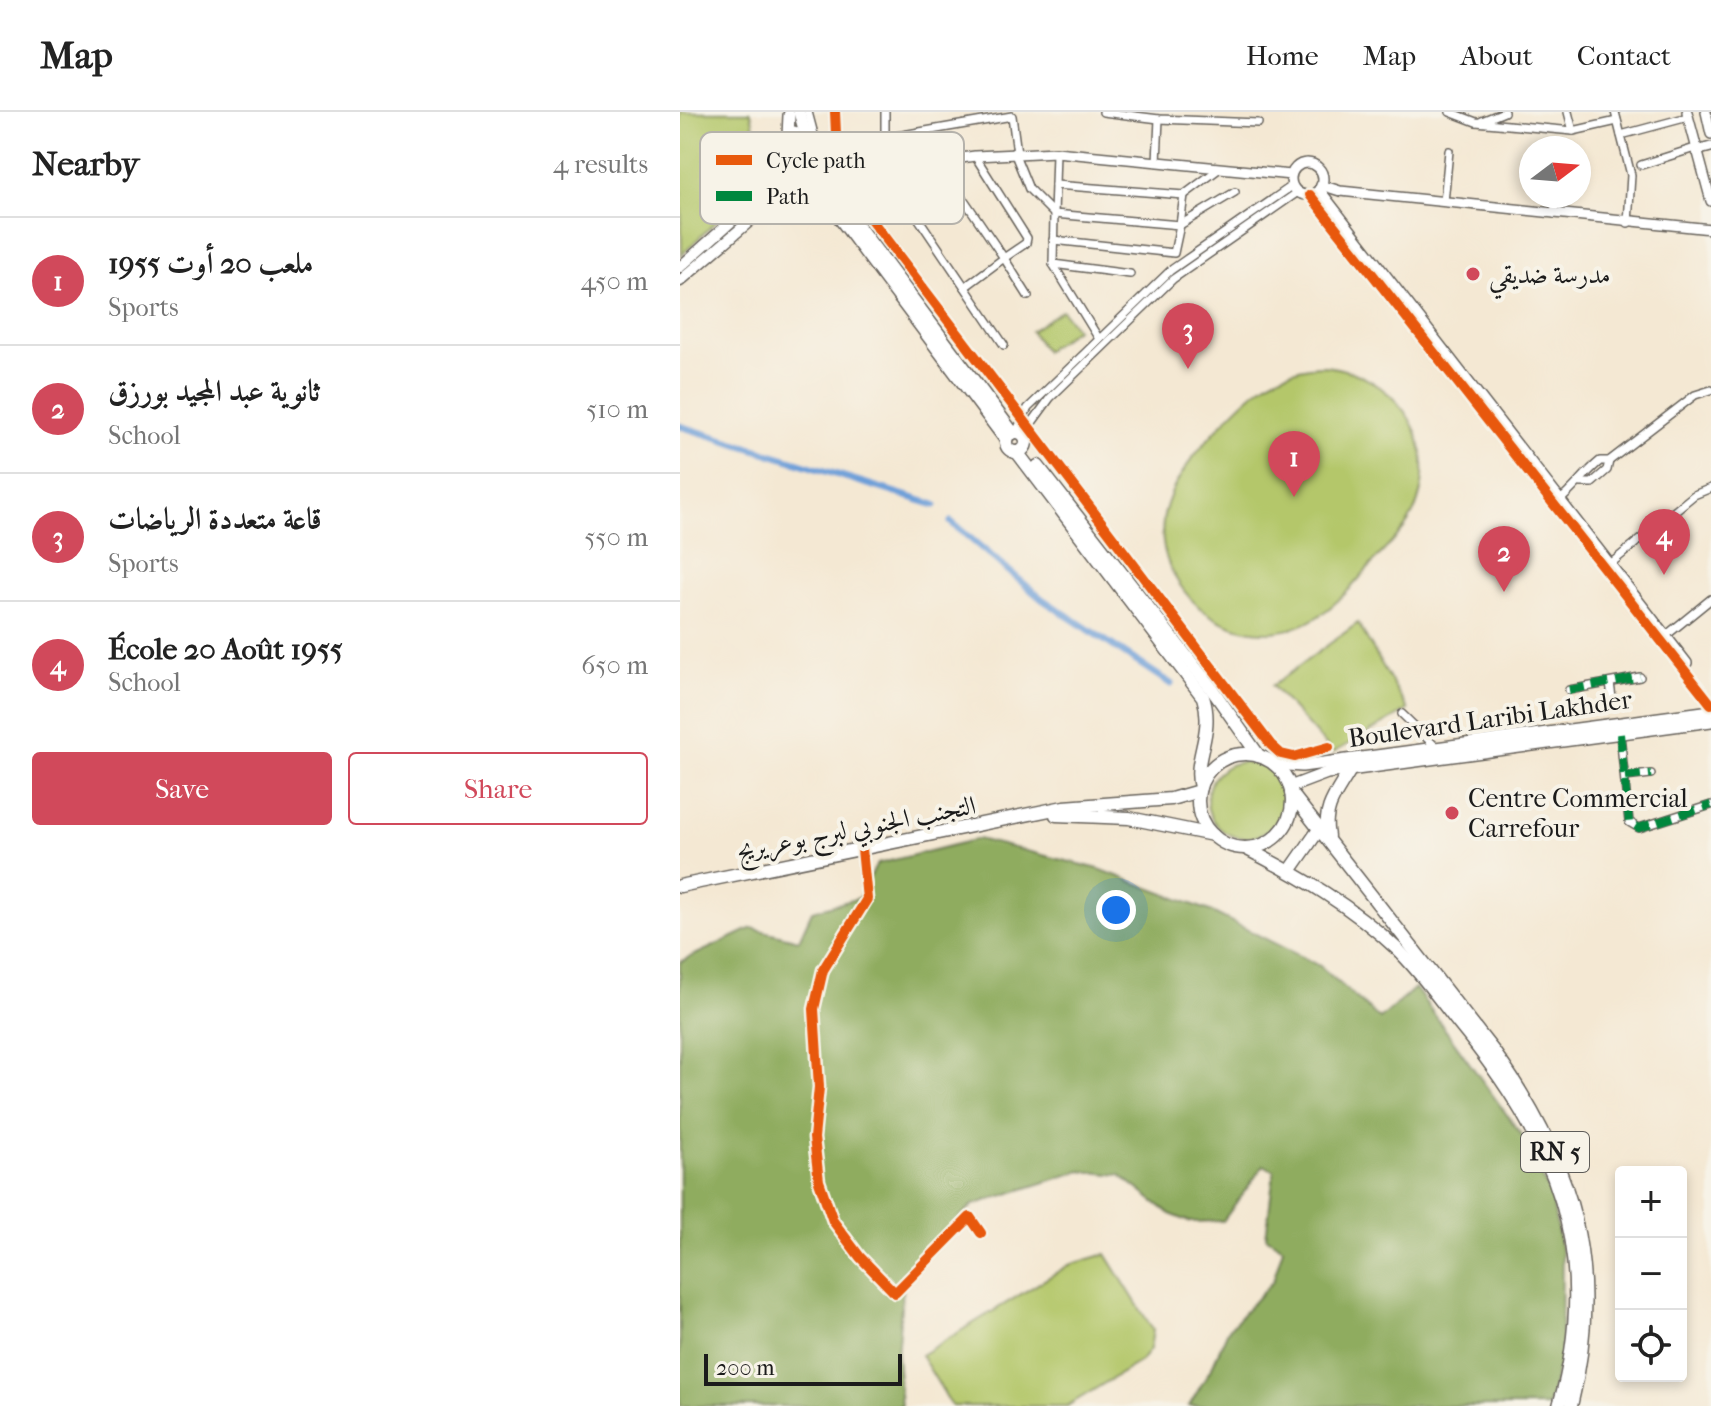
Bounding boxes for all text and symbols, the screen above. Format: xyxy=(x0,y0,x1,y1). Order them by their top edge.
text: Map xyxy=(40,33,113,78)
text: Home xyxy=(1246,39,1319,72)
text: Map xyxy=(1363,39,1416,72)
text: About xyxy=(1460,39,1533,72)
text: Contact xyxy=(1577,39,1671,72)
legend xyxy=(700,132,964,224)
north arrow xyxy=(1519,136,1591,208)
text: Nearby xyxy=(32,144,139,184)
text: Cycle path xyxy=(766,148,866,174)
text: 4 results xyxy=(553,149,648,180)
text: Path xyxy=(766,184,810,210)
text: ملعب 20 أوت 1955 xyxy=(108,246,313,281)
place label: مدرسة ضديقي xyxy=(1489,259,1611,300)
marker: مدرسة ضديقي xyxy=(1464,265,1482,283)
text: 1 xyxy=(53,266,63,297)
text: 450 m xyxy=(581,266,648,297)
text: Sports xyxy=(108,292,179,323)
pin: 3 xyxy=(1162,303,1214,369)
text: ثانوية عبد المجيد بورزق xyxy=(108,374,320,409)
text: 2 xyxy=(51,394,65,425)
text: 510 m xyxy=(586,394,648,425)
text: School xyxy=(108,420,181,451)
pin: 1 xyxy=(1268,431,1320,497)
text: قاعة متعددة الرياضات xyxy=(108,502,322,537)
pin: 4 xyxy=(1638,509,1690,575)
text: 3 xyxy=(53,522,63,553)
text: 550 m xyxy=(584,522,648,553)
pin: 2 xyxy=(1478,526,1530,592)
text: Sports xyxy=(108,548,179,579)
text: École 20 Août 1955 xyxy=(108,632,343,667)
text: 4 xyxy=(50,650,66,681)
text: 650 m xyxy=(581,650,648,681)
text: School xyxy=(108,667,181,698)
street label: Boulevard Laribi Lakhder xyxy=(1346,684,1634,754)
button: Save xyxy=(32,752,332,825)
button: Share xyxy=(348,752,648,825)
place label: Centre Commercial Carrefour xyxy=(1468,783,1688,844)
street label: التجنب الجنوبي لبرج بوعريريج xyxy=(734,790,980,874)
marker: Centre Commercial Carrefour xyxy=(1443,804,1461,822)
your location xyxy=(1096,890,1136,930)
road number: RN 5 xyxy=(1521,1132,1589,1172)
map controls xyxy=(1615,1166,1687,1382)
button: + xyxy=(1615,1166,1687,1238)
button: − xyxy=(1615,1238,1687,1310)
button: locate xyxy=(1615,1310,1687,1382)
scale bar xyxy=(704,1350,902,1386)
text: 200 m xyxy=(716,1355,775,1381)

